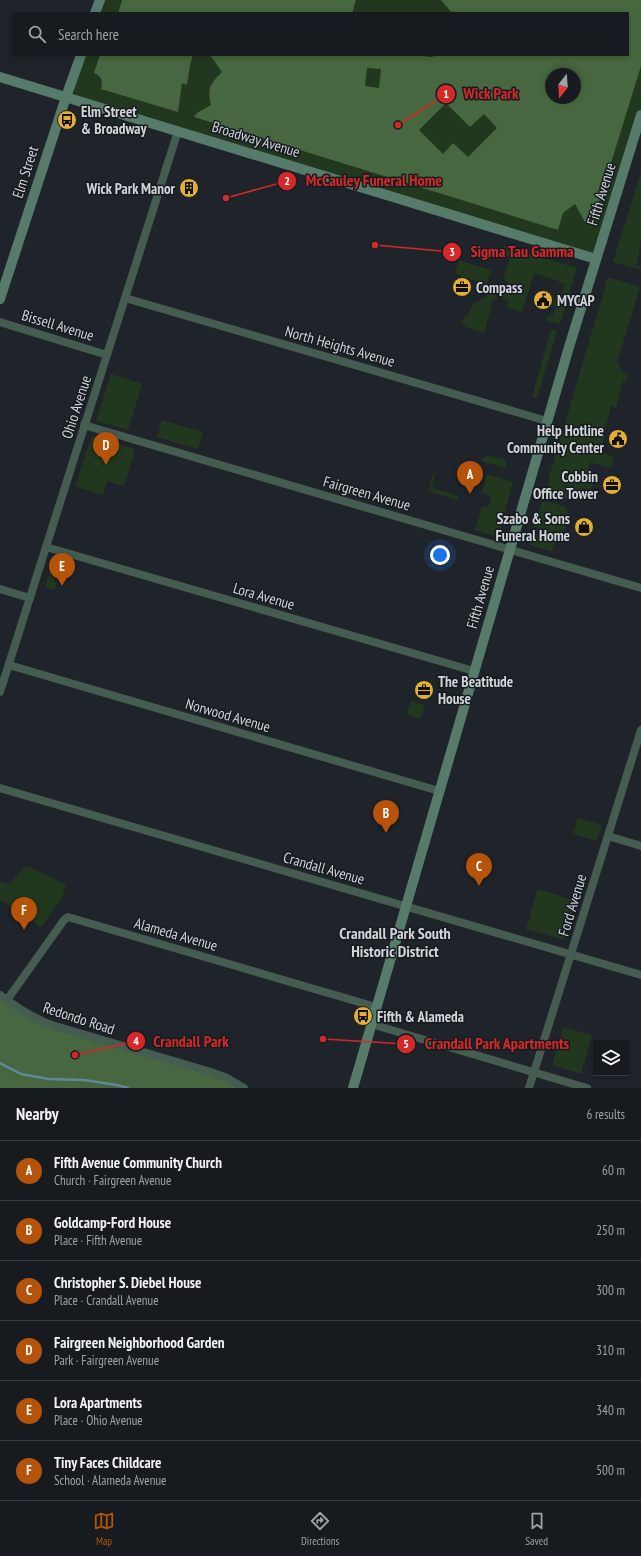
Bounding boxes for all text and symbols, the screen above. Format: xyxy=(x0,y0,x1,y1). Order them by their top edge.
search box xyxy=(12,12,629,56)
icon: search xyxy=(26,23,48,45)
text: Search here xyxy=(58,25,119,44)
north arrow xyxy=(545,68,581,104)
callout: Wick Park xyxy=(436,80,527,108)
text: Wick Park xyxy=(462,83,519,103)
text: 1 xyxy=(443,86,449,101)
place label: Elm Street & Broadway xyxy=(81,102,148,138)
bus stop icon: Elm Street & Broadway xyxy=(56,109,78,131)
street label: Broadway Avenue xyxy=(210,117,302,161)
street label: Elm Street xyxy=(8,143,42,201)
street label: Fifth Avenue xyxy=(582,160,620,228)
callout: McCauley Funeral Home xyxy=(277,167,450,195)
text: McCauley Funeral Home xyxy=(306,170,442,190)
text: 2 xyxy=(284,173,290,188)
building icon: Wick Park Manor xyxy=(178,177,200,199)
place label: Wick Park Manor xyxy=(85,179,176,198)
callout: Sigma Tau Gamma xyxy=(442,238,582,266)
text: Sigma Tau Gamma xyxy=(470,241,574,261)
text: 3 xyxy=(449,244,455,259)
office icon: Compass xyxy=(451,276,473,298)
place label: Compass xyxy=(476,278,522,297)
public building icon: MYCAP xyxy=(532,289,554,311)
place label: MYCAP xyxy=(557,291,595,310)
street label: Bissell Avenue xyxy=(20,305,96,345)
street label: North Heights Avenue xyxy=(283,321,397,371)
street label: Ohio Avenue xyxy=(57,373,95,441)
place label: Help Hotline Community Center xyxy=(507,421,605,457)
public building icon: Help Hotline Community Center xyxy=(607,428,629,450)
pin: D xyxy=(93,432,119,465)
pin: A xyxy=(457,461,483,494)
place label: Cobbin Office Tower xyxy=(533,467,599,503)
street label: Fairgreen Avenue xyxy=(321,472,413,514)
office icon: Cobbin Office Tower xyxy=(601,474,623,496)
place label: Szabo & Sons Funeral Home xyxy=(496,509,570,545)
shop icon: Szabo & Sons Funeral Home xyxy=(573,516,595,538)
your location xyxy=(430,545,450,565)
pin: E xyxy=(49,553,75,586)
street label: Fifth Avenue xyxy=(462,563,498,631)
street label: Lora Avenue xyxy=(231,578,297,614)
place label: The Beatitude House xyxy=(438,672,513,708)
office icon: The Beatitude House xyxy=(413,679,435,701)
street label: Norwood Avenue xyxy=(183,694,273,736)
pin: B xyxy=(373,800,399,833)
street label: Crandall Avenue xyxy=(281,847,367,889)
pin: C xyxy=(466,853,492,886)
street label: Ford Avenue xyxy=(554,872,590,938)
pin: F xyxy=(11,897,37,930)
street label: Alameda Avenue xyxy=(132,913,220,955)
district label: Crandall Park South Historic District xyxy=(339,923,451,961)
street label: Redondo Road xyxy=(41,998,117,1038)
bus stop icon: Fifth & Alameda xyxy=(352,1005,374,1027)
place label: Fifth & Alameda xyxy=(377,1007,464,1026)
callout: Crandall Park xyxy=(126,1027,237,1055)
callout: Crandall Park Apartments xyxy=(396,1030,577,1058)
text: Crandall Park xyxy=(153,1031,229,1051)
text: 4 xyxy=(133,1033,139,1048)
text: Crandall Park Apartments xyxy=(425,1033,570,1053)
text: 5 xyxy=(403,1036,409,1051)
map controls xyxy=(593,1040,629,1076)
button: layers xyxy=(593,1040,629,1076)
text: Nearby xyxy=(16,1103,59,1125)
text: 6 results xyxy=(586,1106,625,1123)
text: Fifth Avenue Community Church xyxy=(54,1153,222,1172)
text: A xyxy=(26,1162,32,1179)
text: 60 m xyxy=(602,1162,625,1179)
text: Church · Fairgreen Avenue xyxy=(54,1172,171,1189)
text: Goldcamp-Ford House xyxy=(54,1213,171,1232)
text: B xyxy=(26,1222,32,1239)
text: 250 m xyxy=(596,1222,625,1239)
text: Place · Fifth Avenue xyxy=(54,1232,142,1249)
text: Christopher S. Diebel House xyxy=(54,1273,202,1292)
text: C xyxy=(26,1282,32,1299)
text: 300 m xyxy=(596,1282,625,1299)
text: Place · Crandall Avenue xyxy=(54,1292,159,1309)
text: Fairgreen Neighborhood Garden xyxy=(54,1333,225,1352)
text: D xyxy=(26,1342,32,1359)
text: 310 m xyxy=(596,1342,625,1359)
text: Park · Fairgreen Avenue xyxy=(54,1352,159,1369)
text: Lora Apartments xyxy=(54,1393,142,1412)
text: E xyxy=(26,1402,32,1419)
text: 340 m xyxy=(596,1402,625,1419)
text: Place · Ohio Avenue xyxy=(54,1412,143,1429)
text: Tiny Faces Childcare xyxy=(54,1453,162,1472)
text: F xyxy=(26,1462,32,1479)
text: 500 m xyxy=(596,1462,625,1479)
text: School · Alameda Avenue xyxy=(54,1472,166,1489)
tab: Map xyxy=(93,1510,115,1548)
tab: Directions xyxy=(301,1510,339,1548)
tab: Saved xyxy=(525,1510,548,1548)

